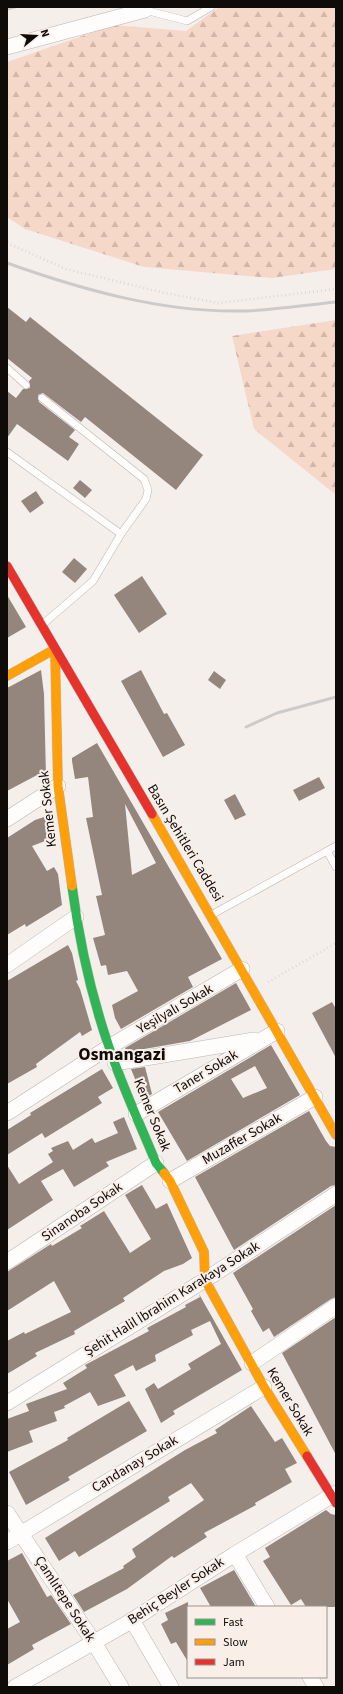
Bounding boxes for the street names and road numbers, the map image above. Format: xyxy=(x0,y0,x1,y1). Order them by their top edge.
street label: Kemer Sokak xyxy=(34,770,62,848)
street label: Basın Şehitleri Caddesi xyxy=(142,781,228,905)
street label: Yeşilyalı Sokak xyxy=(132,979,217,1039)
street label: Taner Sokak xyxy=(170,1045,242,1099)
street label: Kemer Sokak xyxy=(128,1076,176,1155)
street label: Muzaffer Sokak xyxy=(199,1108,286,1170)
street label: Sinanoba Sokak xyxy=(37,1177,127,1247)
street label: Şehit Halil İbrahim Karakaya Sokak xyxy=(80,1237,264,1361)
street label: Kemer Sokak xyxy=(262,1364,318,1440)
street label: Candanay Sokak xyxy=(88,1430,182,1498)
street label: Çamlıtepe Sokak xyxy=(30,1552,100,1646)
street label: Behiç Beyler Sokak xyxy=(124,1552,228,1630)

